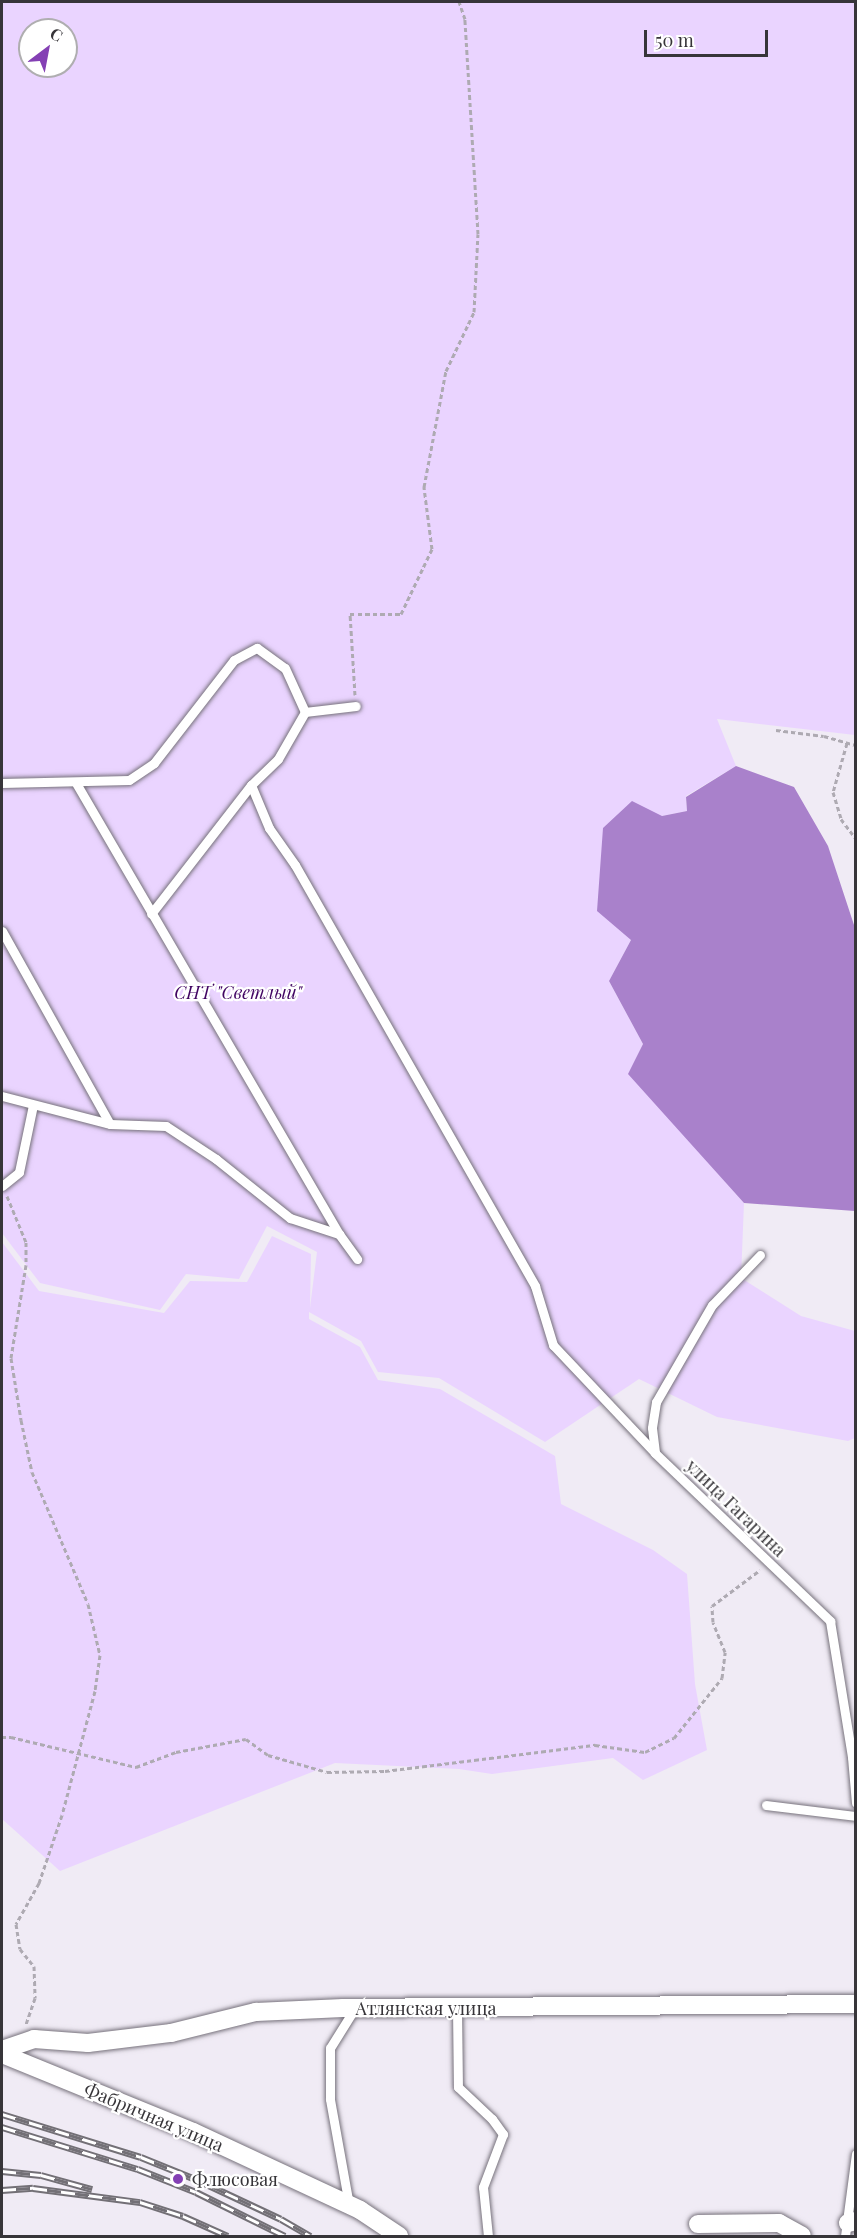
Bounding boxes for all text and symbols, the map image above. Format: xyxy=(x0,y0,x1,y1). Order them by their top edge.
north arrow xyxy=(18,18,78,78)
scale bar xyxy=(647,18,772,56)
text: С xyxy=(46,22,67,46)
text: 50 m xyxy=(655,28,694,52)
park label: СНТ "Светлый" xyxy=(174,981,302,1003)
street label: улица Гагарина xyxy=(682,1455,790,1561)
street label: Атлянская улица xyxy=(356,1997,496,2019)
street label: Фабричная улица xyxy=(81,2078,227,2156)
place label: Флюсовая xyxy=(192,2168,278,2190)
marker: Флюсовая xyxy=(169,2170,187,2188)

